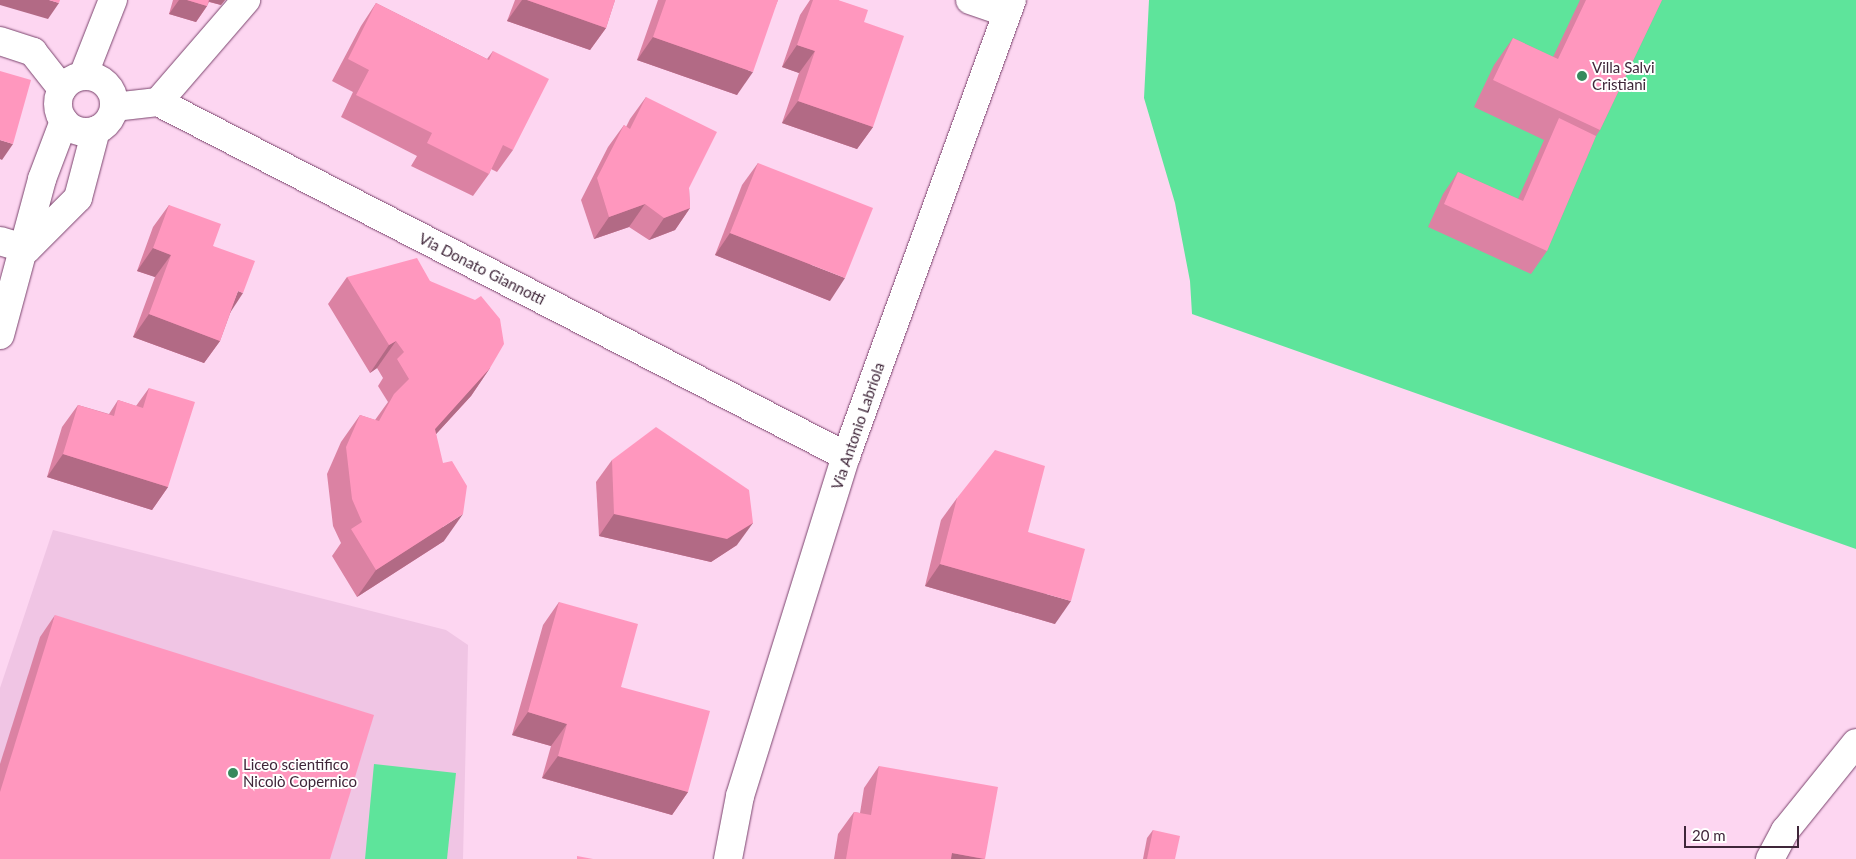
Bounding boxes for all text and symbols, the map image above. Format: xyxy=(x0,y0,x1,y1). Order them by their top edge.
place label: Villa Salvi Cristiani xyxy=(1592,58,1654,93)
marker: Villa Salvi Cristiani xyxy=(1576,70,1588,82)
street label: Via Donato Giannotti xyxy=(416,229,548,309)
street label: Via Antonio Labriola xyxy=(828,360,888,492)
place label: Liceo scientifico Nicolò Copernico xyxy=(243,755,357,790)
marker: Liceo scientifico Nicolò Copernico xyxy=(227,767,239,779)
scale bar xyxy=(1686,816,1801,848)
text: 20 m xyxy=(1692,826,1726,844)

